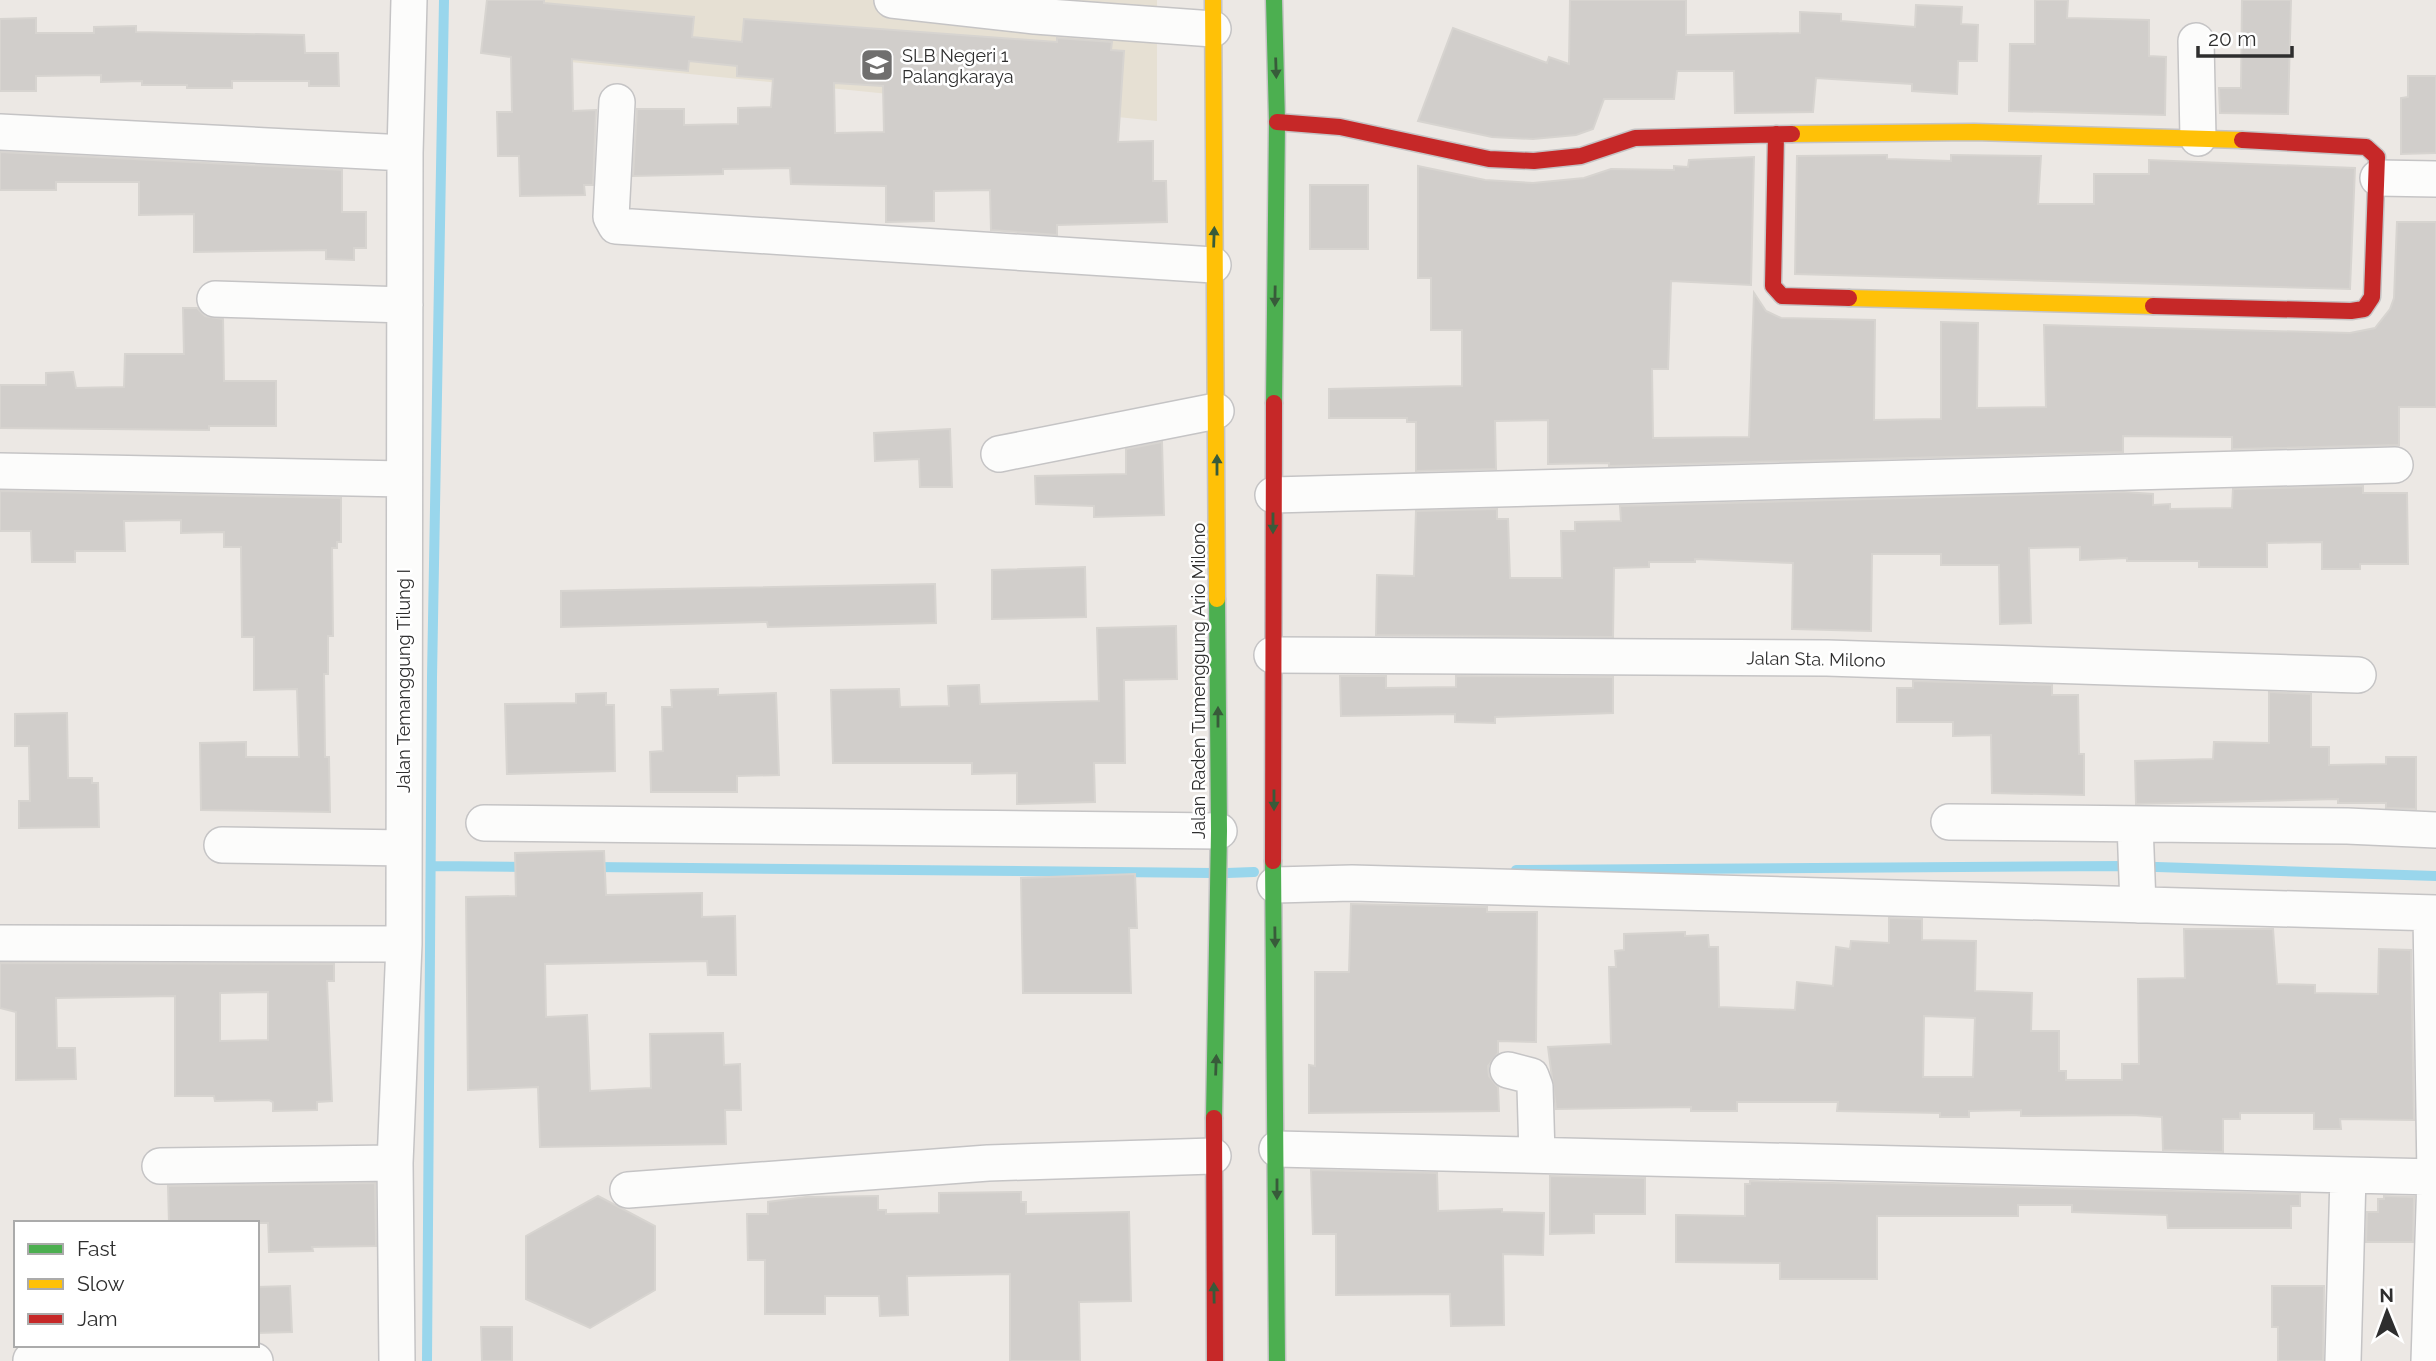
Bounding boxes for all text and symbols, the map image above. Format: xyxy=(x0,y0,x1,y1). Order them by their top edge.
scale bar xyxy=(2198,14,2292,58)
text: 20 m xyxy=(2208,26,2256,51)
place label: SLB Negeri 1 Palangkaraya xyxy=(902,45,1014,87)
school or university icon: SLB Negeri 1 Palangkaraya xyxy=(858,46,896,84)
one-way arrow xyxy=(1270,57,1282,79)
one-way arrow xyxy=(1208,226,1219,248)
one-way arrow xyxy=(1269,285,1281,307)
one-way arrow xyxy=(1211,453,1223,475)
one-way arrow xyxy=(1267,512,1279,534)
street label: Jalan Raden Tumenggung Ario Milono xyxy=(1188,522,1209,839)
street label: Jalan Temanggung Tilung I xyxy=(393,569,414,793)
street label: Jalan Sta. Milono xyxy=(1746,647,1886,671)
one-way arrow xyxy=(1212,705,1224,727)
one-way arrow xyxy=(1268,789,1280,811)
one-way arrow xyxy=(1269,926,1281,948)
one-way arrow xyxy=(1210,1054,1221,1076)
one-way arrow xyxy=(1271,1178,1283,1200)
legend xyxy=(14,1221,259,1347)
text: Fast xyxy=(77,1236,117,1261)
text: Slow xyxy=(77,1271,125,1296)
north arrow xyxy=(2352,1277,2422,1347)
one-way arrow xyxy=(1209,1282,1220,1304)
text: N xyxy=(2379,1284,2394,1306)
text: Jam xyxy=(77,1306,118,1331)

